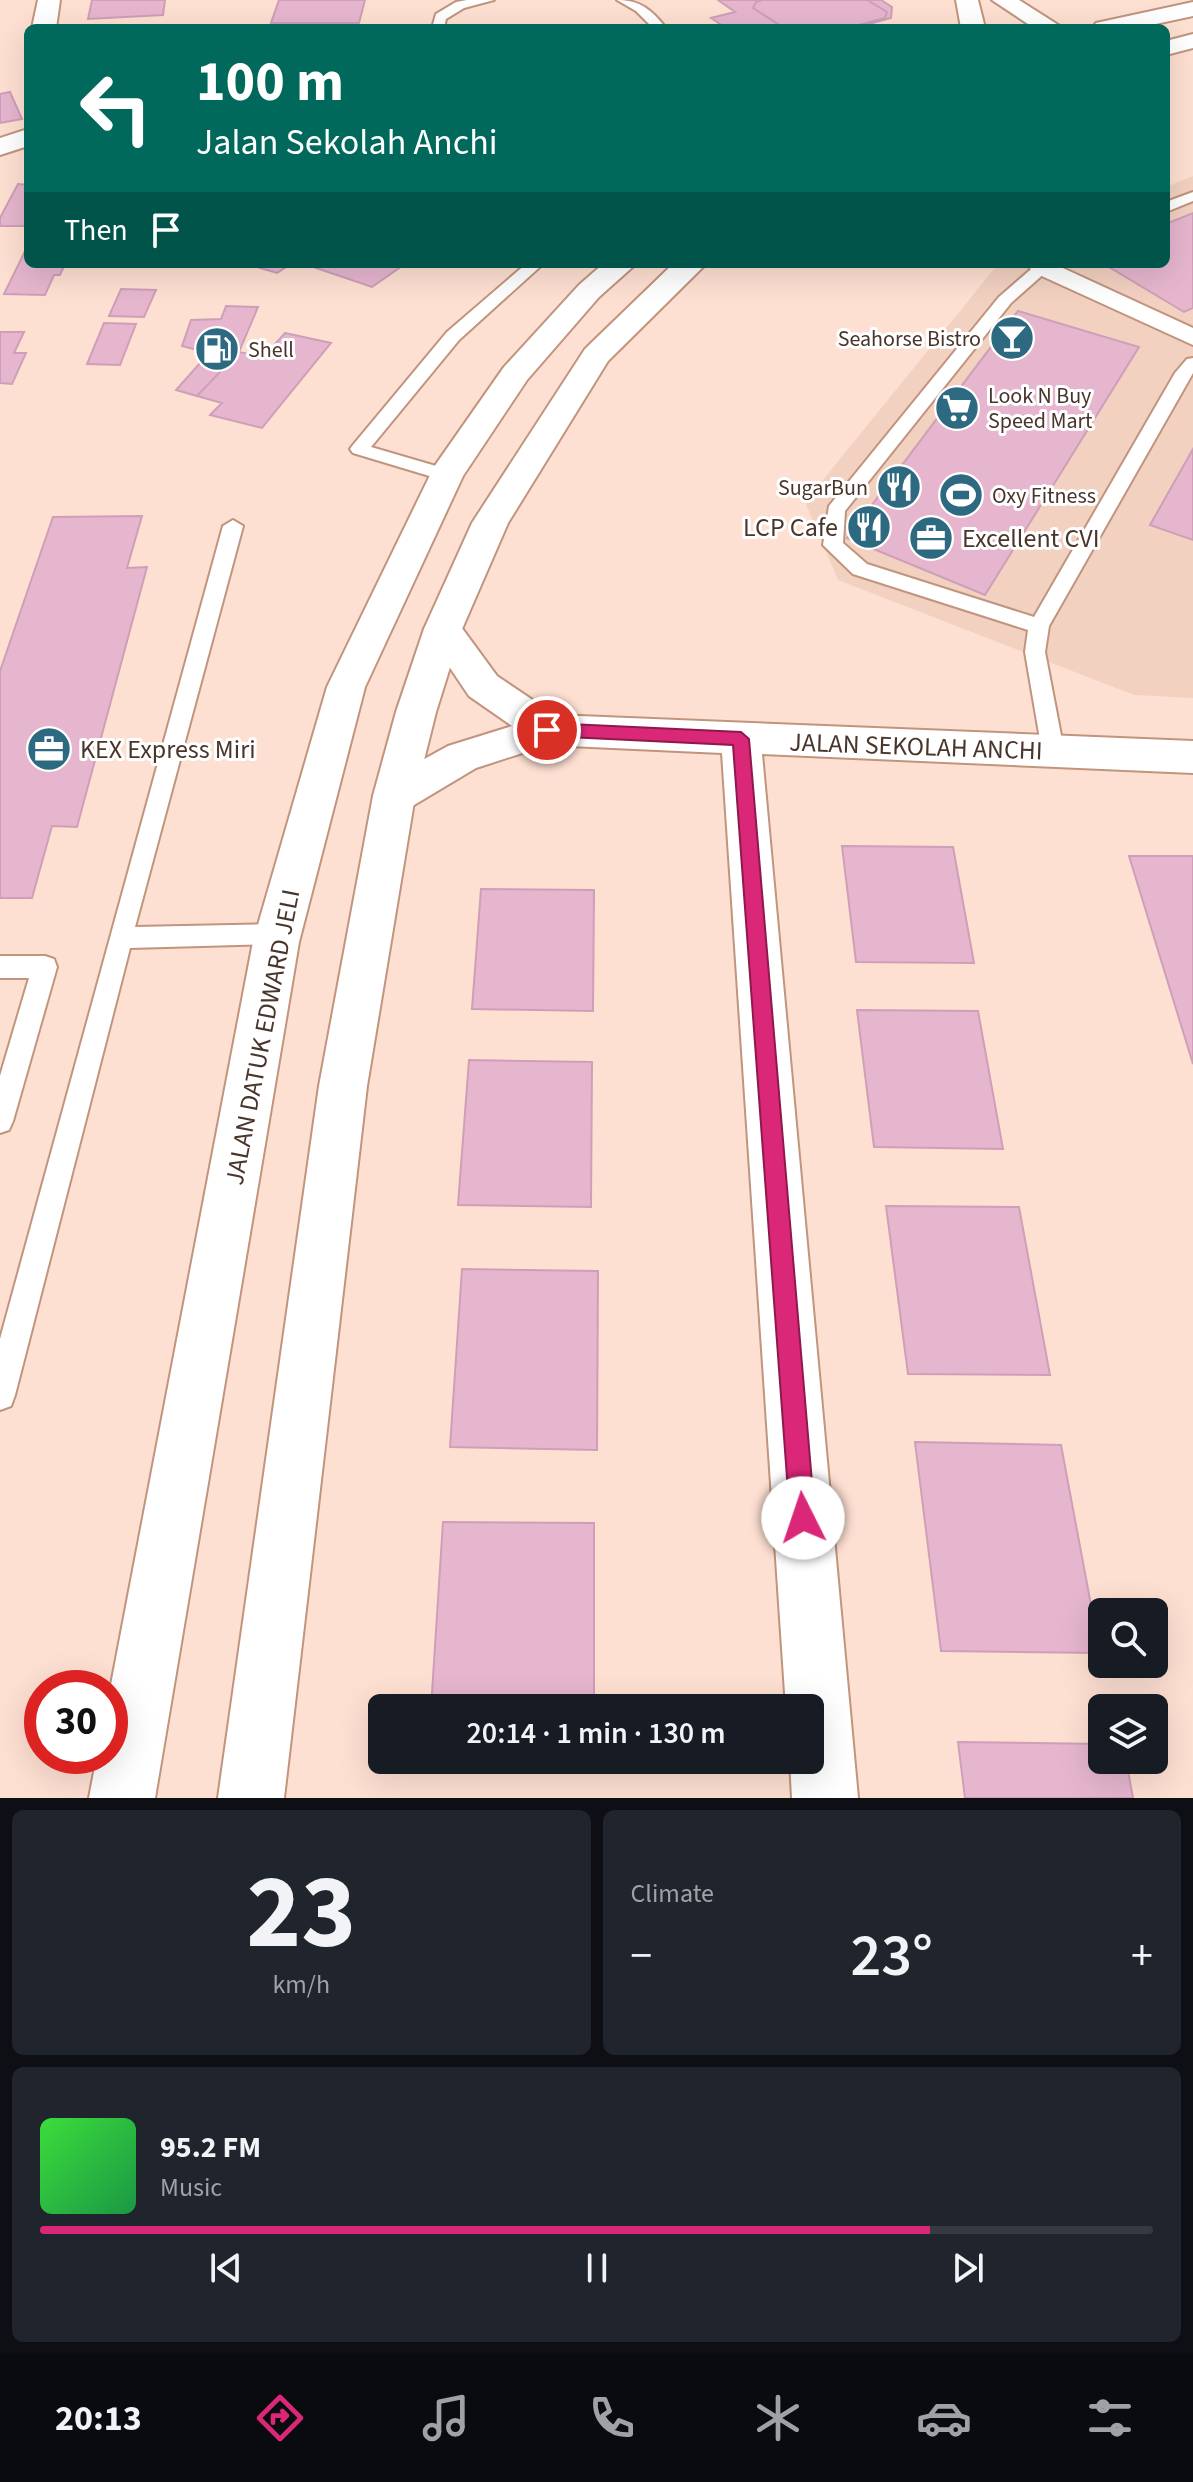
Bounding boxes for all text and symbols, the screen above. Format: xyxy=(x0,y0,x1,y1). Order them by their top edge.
text: 100 m xyxy=(196,43,344,122)
icon: left xyxy=(64,56,168,160)
text: Jalan Sekolah Anchi xyxy=(196,117,498,168)
icon: arrive xyxy=(144,208,188,252)
text: Then xyxy=(64,209,128,252)
bar icon: Seahorse Bistro xyxy=(988,314,1036,362)
place label: Seahorse Bistro xyxy=(838,323,981,355)
fuel station icon: Shell xyxy=(193,325,241,373)
place label: Shell xyxy=(248,334,294,366)
place label: Look N Buy Speed Mart xyxy=(988,380,1093,437)
supermarket icon: Look N Buy Speed Mart xyxy=(933,384,981,432)
restaurant icon: SugarBun xyxy=(875,463,923,511)
sports icon: Oxy Fitness xyxy=(937,471,985,519)
place label: SugarBun xyxy=(778,472,868,504)
place label: Oxy Fitness xyxy=(992,480,1096,512)
restaurant icon: LCP Cafe xyxy=(845,503,893,551)
place label: LCP Cafe xyxy=(743,509,838,546)
office icon: Excellent CVI xyxy=(907,514,955,562)
place label: Excellent CVI xyxy=(962,520,1100,557)
pin xyxy=(513,696,581,764)
icon: arrive xyxy=(525,708,569,752)
street label: JALAN SEKOLAH ANCHI xyxy=(789,724,1043,769)
office icon: KEX Express Miri xyxy=(25,725,73,773)
place label: KEX Express Miri xyxy=(80,731,256,768)
street label: JALAN DATUK EDWARD JELI xyxy=(216,886,309,1188)
position arrow xyxy=(761,1476,845,1560)
map controls xyxy=(1088,1598,1168,1774)
button: search xyxy=(1088,1598,1168,1678)
speed limit sign: 30 xyxy=(24,1670,128,1774)
button: layers xyxy=(1088,1694,1168,1774)
text: 20:14 · 1 min · 130 m xyxy=(466,1712,726,1755)
text: 23 xyxy=(246,1840,356,1988)
text: Climate xyxy=(631,1875,714,1912)
text: 23° xyxy=(851,1914,933,1999)
text: − xyxy=(631,1925,652,1988)
text: + xyxy=(1131,1925,1153,1988)
text: km/h xyxy=(272,1966,330,2003)
text: 95.2 FM xyxy=(160,2126,261,2169)
text: Music xyxy=(160,2169,222,2206)
icon: previous xyxy=(204,2246,248,2290)
icon: pause xyxy=(575,2246,619,2290)
icon: next xyxy=(946,2246,990,2290)
icon: directions xyxy=(252,2390,308,2446)
icon: music xyxy=(418,2390,474,2446)
icon: phone xyxy=(584,2390,640,2446)
icon: climate xyxy=(750,2390,806,2446)
icon: car xyxy=(916,2390,972,2446)
icon: filters xyxy=(1082,2390,1138,2446)
text: 20:13 xyxy=(55,2393,142,2444)

